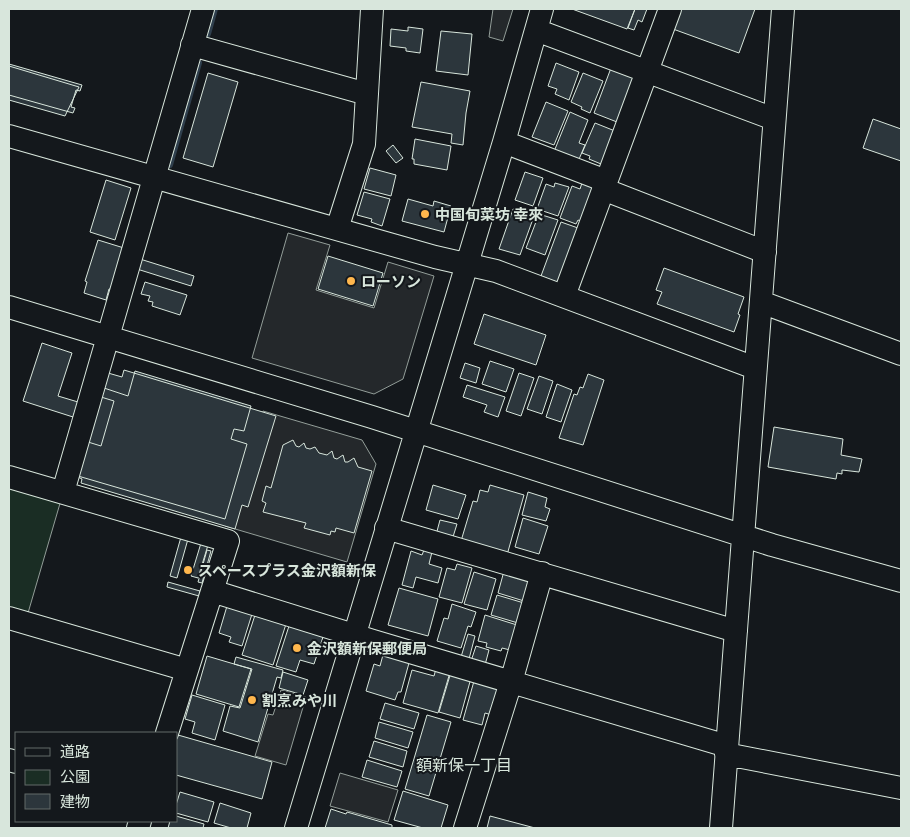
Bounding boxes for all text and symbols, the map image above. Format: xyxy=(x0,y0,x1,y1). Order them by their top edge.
place label: 中国旬菜坊 幸來 xyxy=(435,204,543,225)
marker: 中国旬菜坊 幸來 xyxy=(419,208,431,220)
place label: ローソン xyxy=(361,271,421,292)
marker: ローソン xyxy=(345,275,357,287)
place label: スペースプラス金沢額新保 xyxy=(198,560,377,581)
marker: スペースプラス金沢額新保 xyxy=(182,564,194,576)
place label: 金沢額新保郵便局 xyxy=(307,638,427,659)
marker: 金沢額新保郵便局 xyxy=(291,642,303,654)
place label: 割烹みや川 xyxy=(262,690,337,711)
marker: 割烹みや川 xyxy=(246,694,258,706)
legend xyxy=(15,732,178,822)
text: 道路 xyxy=(60,741,90,762)
district label: 額新保一丁目 xyxy=(416,754,512,776)
text: 公園 xyxy=(60,766,90,787)
text: 建物 xyxy=(60,791,90,812)

